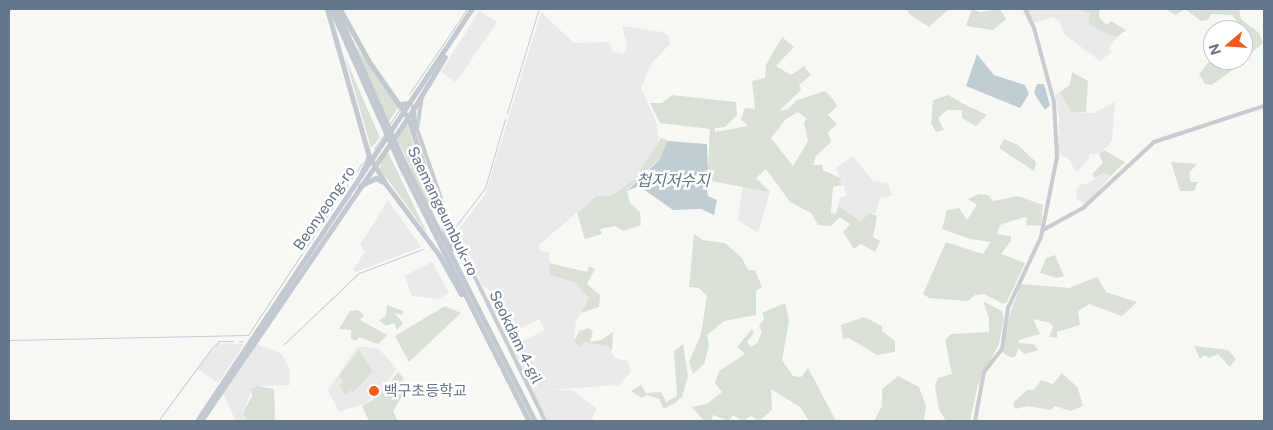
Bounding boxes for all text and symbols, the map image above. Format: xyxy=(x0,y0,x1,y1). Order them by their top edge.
north arrow xyxy=(1203,20,1253,70)
text: N xyxy=(1205,42,1224,57)
street label: Saemangeumbuk-ro xyxy=(404,143,482,279)
street label: Beonyeong-ro xyxy=(289,162,359,254)
water label: 첩지저수지 xyxy=(636,171,710,191)
street label: Seokdam 4-gil xyxy=(486,287,546,387)
place label: 백구초등학교 xyxy=(384,382,467,400)
marker: 백구초등학교 xyxy=(368,385,380,397)

